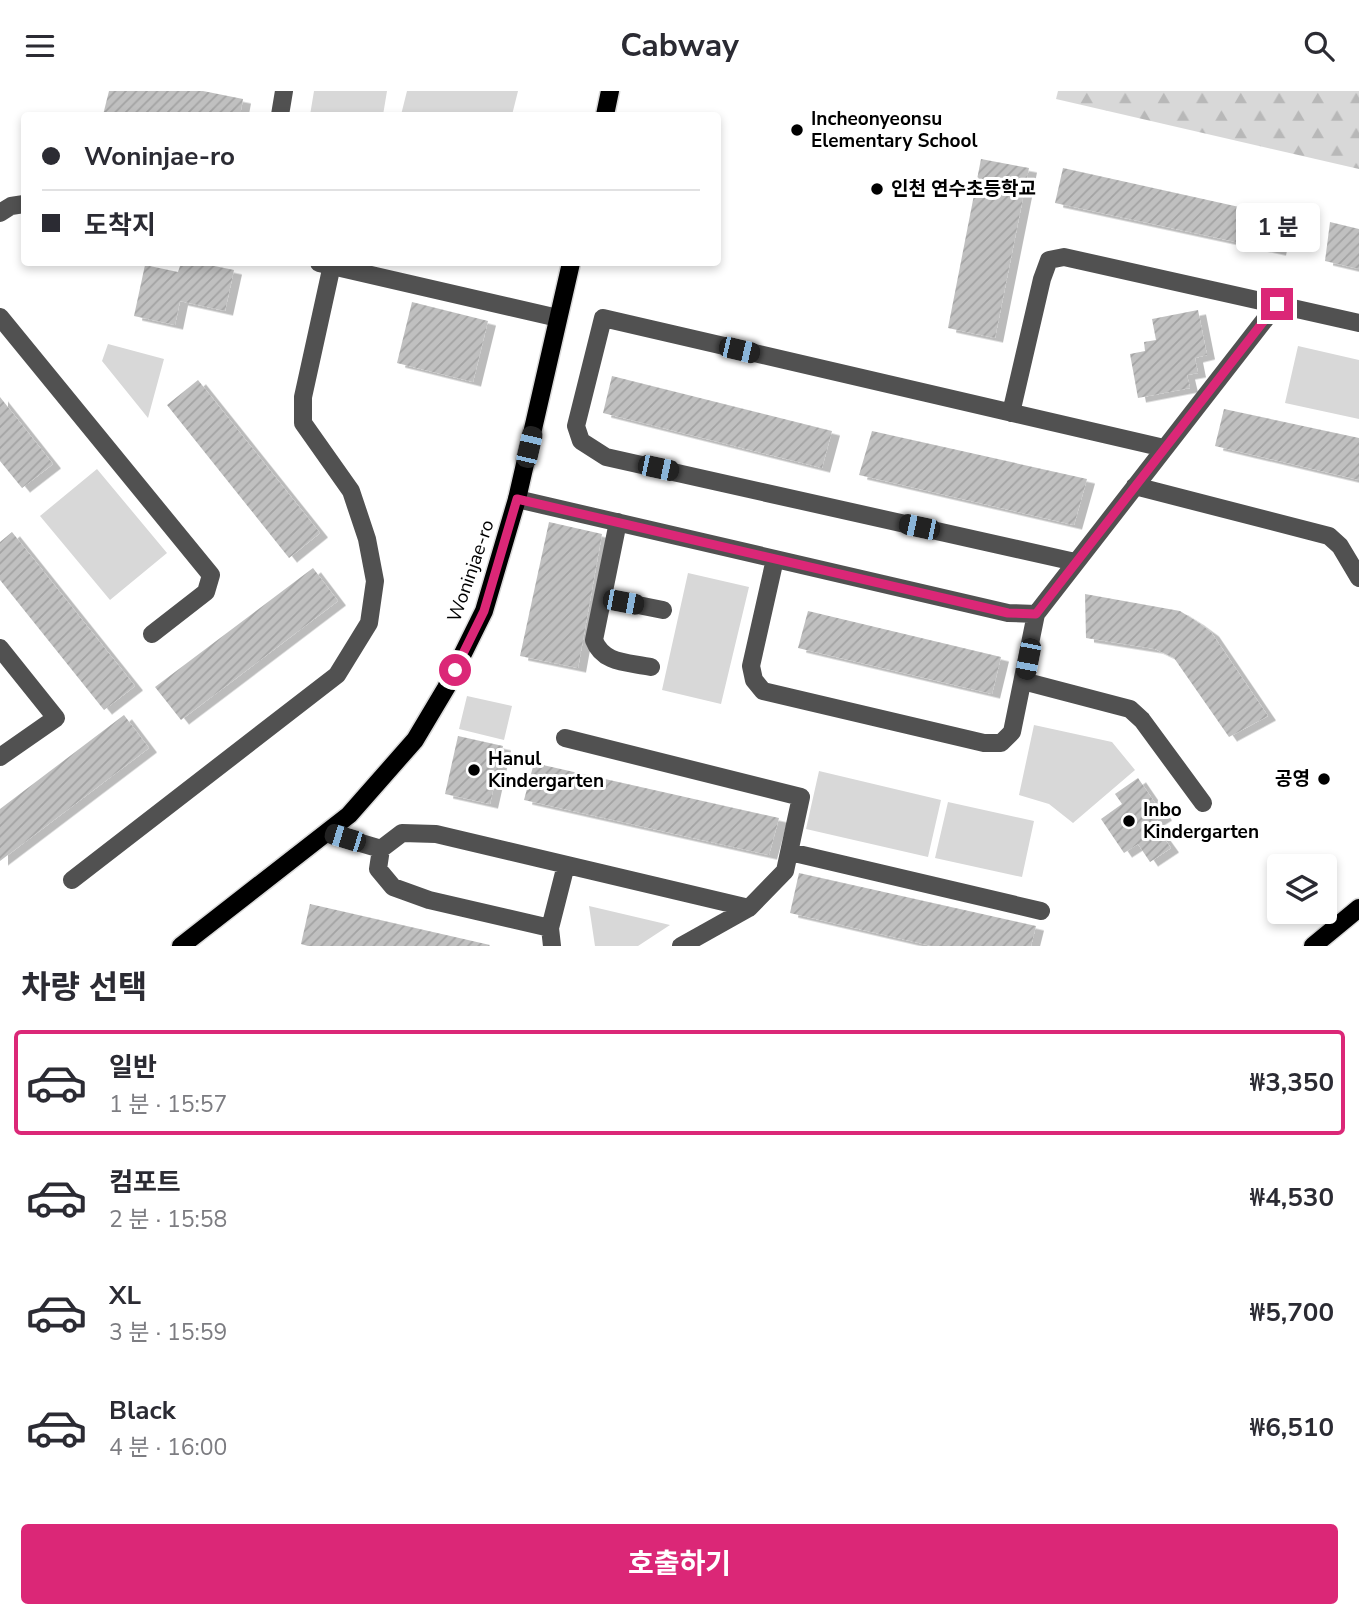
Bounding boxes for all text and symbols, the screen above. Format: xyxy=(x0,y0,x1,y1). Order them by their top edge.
text: Cabway xyxy=(620,24,739,67)
icon: menu xyxy=(21,27,59,65)
icon: search xyxy=(1300,27,1338,65)
place label: Incheonyeonsu Elementary School xyxy=(811,106,978,154)
marker: Incheonyeonsu Elementary School xyxy=(789,122,805,138)
text: Woninjae-ro xyxy=(84,139,235,174)
place label: 인천 연수초등학교 xyxy=(891,176,1036,202)
marker: 인천 연수초등학교 xyxy=(869,181,885,197)
callout: 1 분 xyxy=(1235,202,1319,251)
text: 도착지 xyxy=(84,208,156,243)
text: 1 분 xyxy=(1257,212,1299,243)
route end xyxy=(1261,288,1293,320)
car xyxy=(717,335,762,365)
car xyxy=(515,424,544,470)
car xyxy=(636,453,681,483)
car xyxy=(897,512,942,542)
street label: Woninjae-ro xyxy=(441,516,501,626)
car xyxy=(601,588,646,616)
car xyxy=(1014,636,1043,682)
route start xyxy=(439,654,471,686)
place label: Hanul Kindergarten xyxy=(488,746,604,794)
marker: Hanul Kindergarten xyxy=(466,762,482,778)
place label: 공영 xyxy=(1275,766,1310,792)
marker: 공영 xyxy=(1316,771,1332,787)
place label: Inbo Kindergarten xyxy=(1143,797,1259,845)
marker: Inbo Kindergarten xyxy=(1121,813,1137,829)
car xyxy=(322,822,369,854)
map controls xyxy=(1267,854,1337,924)
button: layers xyxy=(1267,854,1337,924)
text: 차량 선택 xyxy=(21,966,147,1009)
text: 일반 xyxy=(109,1050,157,1085)
icon: car xyxy=(25,1051,88,1114)
text: ₩3,350 xyxy=(1250,1065,1334,1100)
text: 1 분 · 15:57 xyxy=(109,1089,227,1120)
text: 컴포트 xyxy=(109,1165,181,1200)
icon: car xyxy=(25,1166,88,1229)
text: ₩4,530 xyxy=(1250,1180,1334,1215)
text: 2 분 · 15:58 xyxy=(109,1204,227,1235)
text: XL xyxy=(109,1278,141,1313)
icon: car xyxy=(25,1281,88,1344)
text: ₩5,700 xyxy=(1250,1295,1334,1330)
text: 3 분 · 15:59 xyxy=(109,1317,227,1348)
text: Black xyxy=(109,1393,176,1428)
icon: car xyxy=(25,1396,88,1459)
text: ₩6,510 xyxy=(1250,1410,1334,1445)
text: 4 분 · 16:00 xyxy=(109,1432,227,1463)
button: 호출하기 xyxy=(21,1524,1338,1604)

